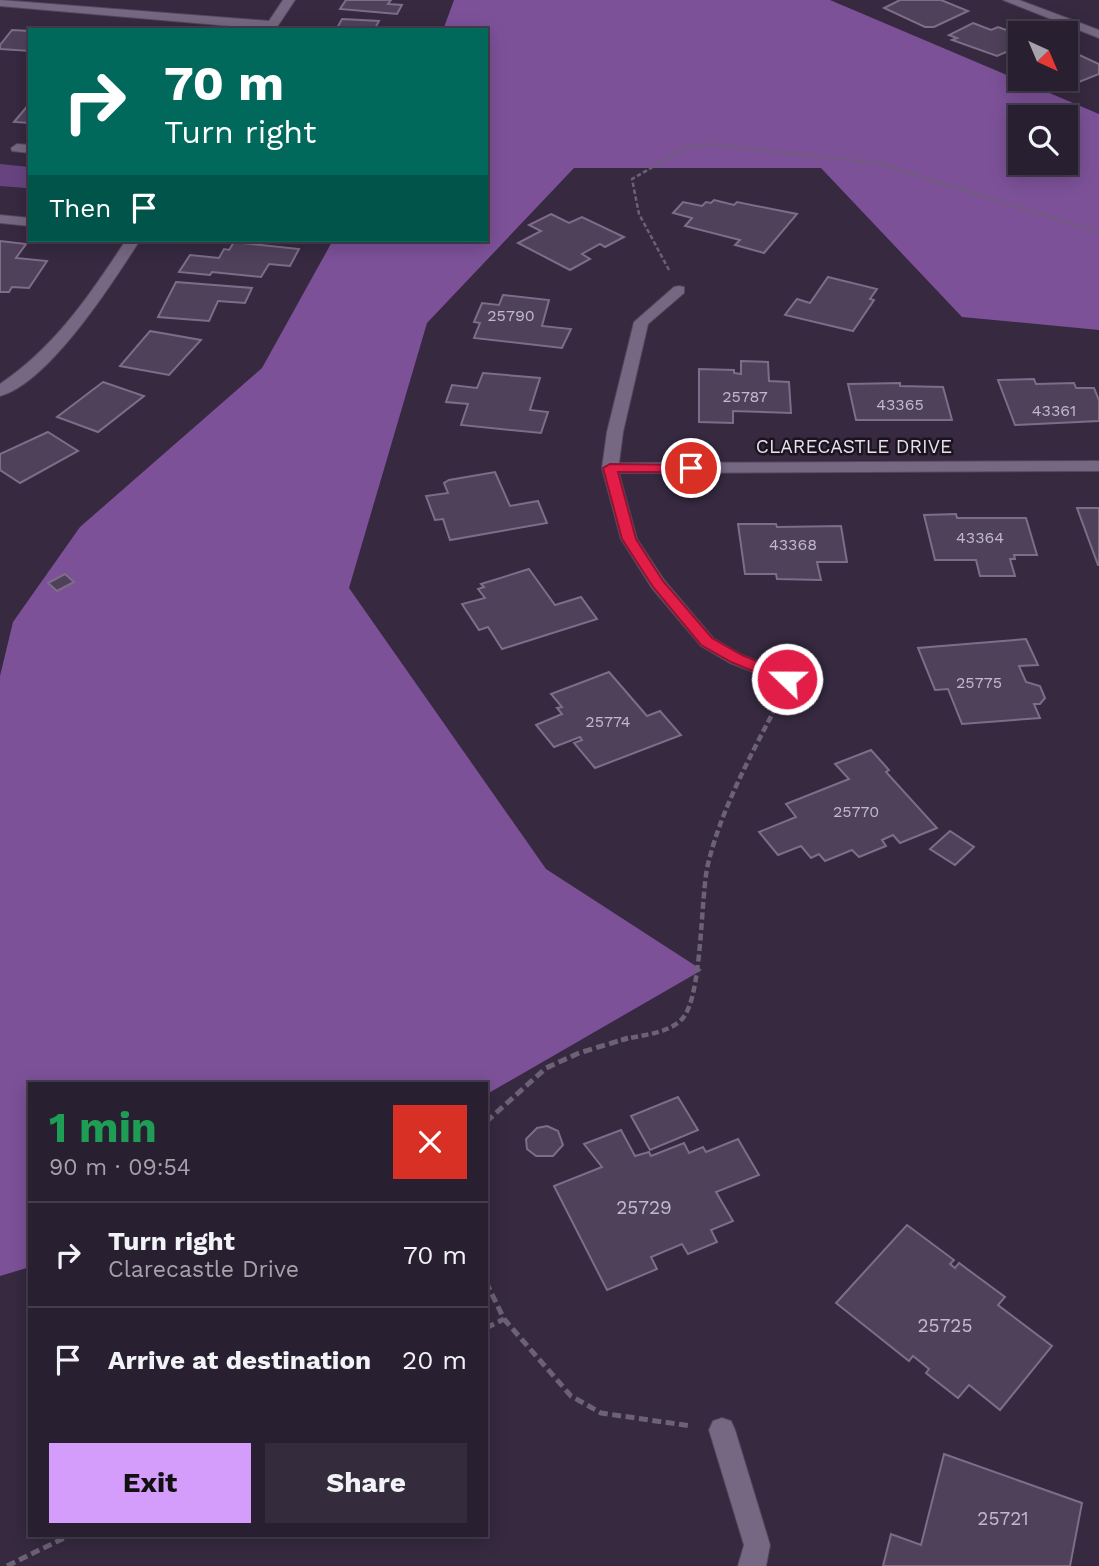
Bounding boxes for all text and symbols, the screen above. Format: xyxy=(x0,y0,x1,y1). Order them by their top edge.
north arrow xyxy=(1008,21,1078,91)
map controls xyxy=(1008,21,1078,175)
text: 70 m xyxy=(164,54,284,112)
icon: right xyxy=(49,56,140,147)
button: search xyxy=(1008,105,1078,175)
text: Turn right xyxy=(164,113,316,151)
icon: arrive xyxy=(125,189,163,227)
text: Then xyxy=(49,193,111,223)
house number: 25790 xyxy=(487,306,535,325)
house number: 25787 xyxy=(722,387,768,406)
house number: 43365 xyxy=(876,395,924,414)
house number: 43361 xyxy=(1032,401,1076,420)
street label: CLARECASTLE DRIVE xyxy=(756,435,952,458)
pin xyxy=(661,438,721,498)
icon: arrive xyxy=(672,449,710,487)
house number: 43364 xyxy=(956,528,1004,547)
house number: 43368 xyxy=(769,535,817,554)
position arrow xyxy=(750,642,824,716)
house number: 25775 xyxy=(956,673,1002,692)
house number: 25774 xyxy=(585,712,631,731)
house number: 25770 xyxy=(833,802,879,821)
text: 1 min xyxy=(49,1103,157,1152)
button: close xyxy=(393,1105,467,1179)
text: 90 m · 09:54 xyxy=(49,1154,191,1181)
house number: 25729 xyxy=(616,1196,672,1219)
text: Turn right xyxy=(108,1226,235,1256)
icon: right xyxy=(49,1236,87,1274)
text: 70 m xyxy=(403,1240,467,1270)
text: Clarecastle Drive xyxy=(108,1256,299,1283)
house number: 25725 xyxy=(918,1314,972,1337)
icon: arrive xyxy=(49,1341,87,1379)
text: Arrive at destination xyxy=(108,1345,371,1375)
text: 20 m xyxy=(402,1345,467,1375)
button: Exit xyxy=(49,1443,251,1523)
button: Share xyxy=(265,1443,467,1523)
house number: 25721 xyxy=(977,1507,1029,1530)

